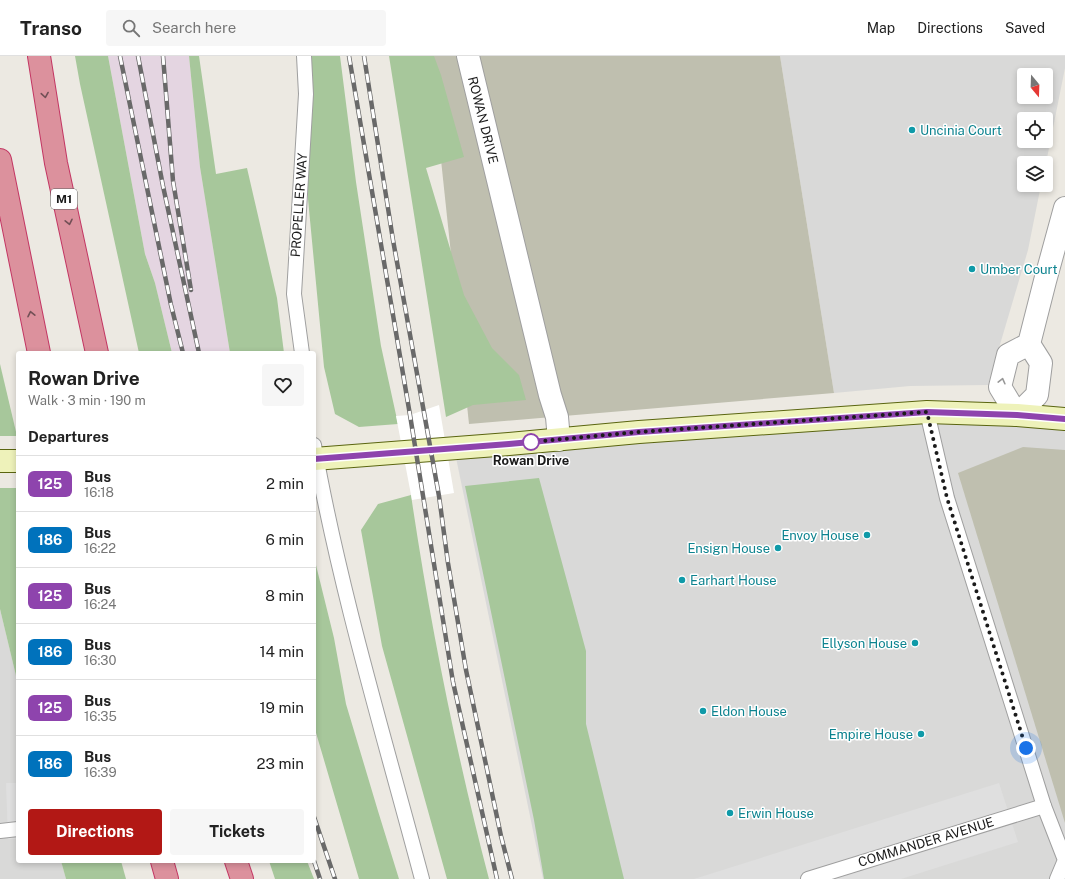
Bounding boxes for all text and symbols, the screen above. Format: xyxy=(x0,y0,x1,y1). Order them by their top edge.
search box xyxy=(106,10,386,46)
text: Transo xyxy=(20,17,82,39)
icon: search xyxy=(120,17,142,39)
text: Search here xyxy=(152,19,236,36)
text: Map xyxy=(867,20,895,36)
text: Directions xyxy=(917,20,983,36)
text: Saved xyxy=(1005,20,1045,36)
north arrow xyxy=(1017,68,1053,104)
map controls xyxy=(1017,68,1053,192)
street label: ROWAN DRIVE xyxy=(465,75,501,165)
one-way arrow xyxy=(40,91,49,98)
button: locate xyxy=(1017,112,1053,148)
place label: Uncinia Court xyxy=(920,123,1002,138)
marker: Uncinia Court xyxy=(907,125,917,135)
street label: PROPELLER WAY xyxy=(288,152,310,258)
button: layers xyxy=(1017,156,1053,192)
road number: M1 xyxy=(51,189,77,209)
one-way arrow xyxy=(64,219,72,226)
place label: Umber Court xyxy=(980,262,1058,277)
marker: Umber Court xyxy=(967,264,977,274)
one-way arrow xyxy=(28,310,36,317)
button: heart xyxy=(262,364,304,406)
text: Rowan Drive xyxy=(28,367,140,389)
one-way arrow xyxy=(997,378,1005,384)
text: Walk · 3 min · 190 m xyxy=(28,393,146,408)
text: Departures xyxy=(28,428,109,445)
marker: Rowan Drive xyxy=(522,433,540,451)
place label: Rowan Drive xyxy=(493,453,569,468)
text: Bus xyxy=(84,468,111,485)
text: 2 min xyxy=(266,475,304,492)
text: 125 xyxy=(38,476,62,492)
text: 16:18 xyxy=(84,485,114,500)
text: Bus xyxy=(84,524,111,541)
place label: Envoy House xyxy=(781,528,859,543)
marker: Envoy House xyxy=(862,530,872,540)
text: 6 min xyxy=(266,531,304,548)
text: 186 xyxy=(38,532,62,548)
text: 16:22 xyxy=(84,541,116,556)
place label: Ensign House xyxy=(687,541,770,556)
marker: Ensign House xyxy=(773,543,783,553)
place label: Earhart House xyxy=(690,573,777,588)
marker: Earhart House xyxy=(677,575,687,585)
text: Bus xyxy=(84,580,111,597)
text: 8 min xyxy=(265,587,304,604)
text: 125 xyxy=(38,588,62,604)
text: 16:24 xyxy=(84,597,117,612)
text: Bus xyxy=(84,636,111,653)
place label: Ellyson House xyxy=(822,636,907,651)
marker: Ellyson House xyxy=(910,638,920,648)
text: 14 min xyxy=(259,643,304,660)
text: 186 xyxy=(38,644,62,660)
text: 16:30 xyxy=(84,653,116,668)
text: Bus xyxy=(84,692,111,709)
text: 19 min xyxy=(259,699,304,716)
text: 125 xyxy=(38,700,62,716)
place label: Eldon House xyxy=(711,704,787,719)
marker: Eldon House xyxy=(698,706,708,716)
text: 16:35 xyxy=(84,709,117,724)
place label: Empire House xyxy=(829,727,913,742)
marker: Empire House xyxy=(916,729,926,739)
your location xyxy=(1016,738,1036,758)
text: Bus xyxy=(84,748,111,765)
text: 23 min xyxy=(257,755,304,772)
text: 186 xyxy=(38,756,62,772)
text: 16:39 xyxy=(84,765,117,780)
place label: Erwin House xyxy=(738,806,814,821)
marker: Erwin House xyxy=(725,808,735,818)
button: Directions xyxy=(28,809,162,855)
button: Tickets xyxy=(170,809,304,855)
street label: COMMANDER AVENUE xyxy=(856,814,996,870)

